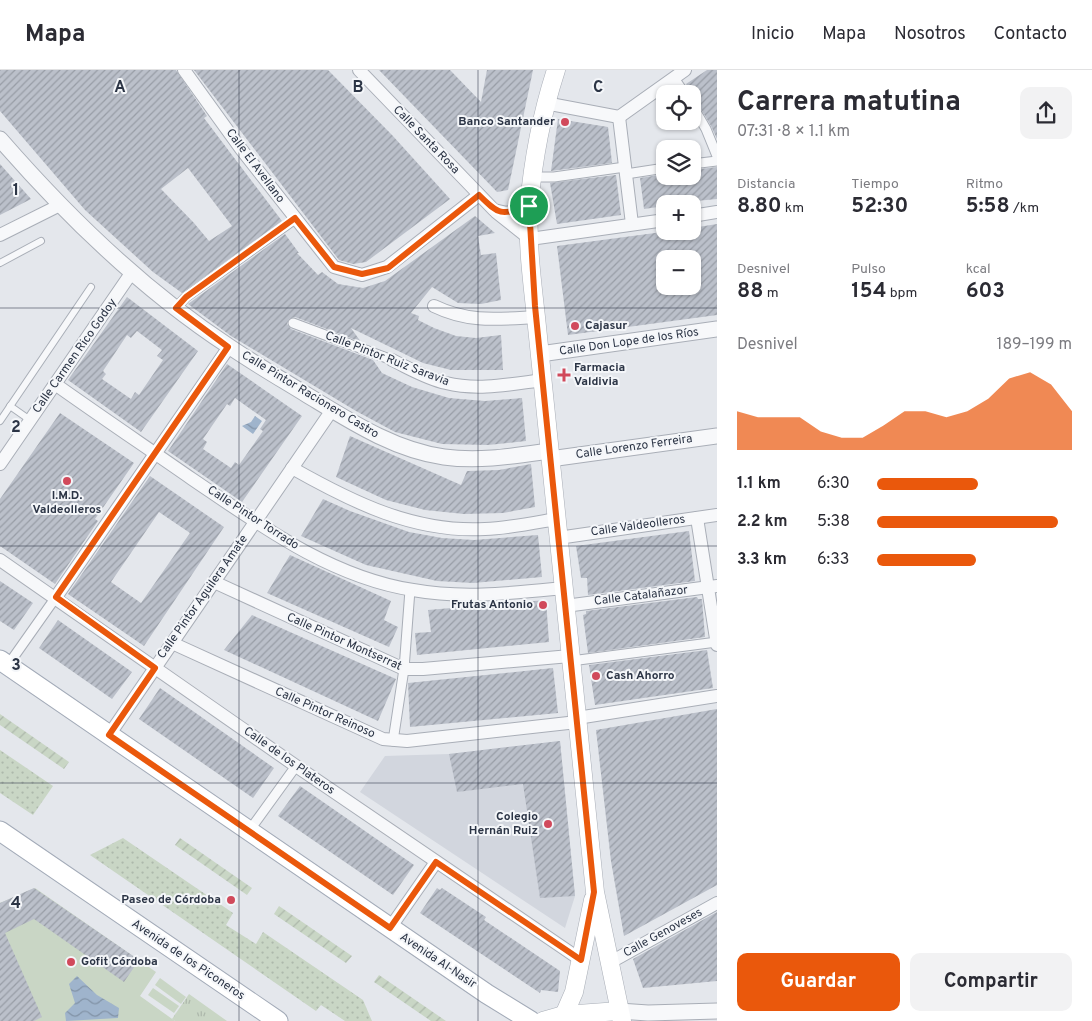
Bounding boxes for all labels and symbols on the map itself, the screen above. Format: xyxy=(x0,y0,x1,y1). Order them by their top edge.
text: A xyxy=(114,78,126,98)
text: B xyxy=(352,78,364,98)
text: C xyxy=(593,78,603,98)
street label: Calle Santa Rosa xyxy=(389,102,463,178)
place label: Banco Santander xyxy=(458,114,555,130)
marker: Banco Santander xyxy=(559,116,571,128)
street label: Calle El Avellano xyxy=(222,126,288,207)
text: 1 xyxy=(13,181,19,201)
pin xyxy=(508,185,550,227)
street label: Calle Carmen Rico Godoy xyxy=(29,296,121,416)
place label: Cajasur xyxy=(585,318,627,334)
marker: Cajasur xyxy=(569,320,581,332)
street label: Calle Don Lope de los Ríos xyxy=(558,324,700,360)
street label: Calle Pintor Ruiz Saravia xyxy=(323,328,451,390)
street label: Calle Pintor Racionero Castro xyxy=(238,348,382,443)
place label: Farmacia Valdivia xyxy=(574,360,625,390)
marker: Farmacia Valdivia xyxy=(558,369,570,381)
text: 2 xyxy=(11,418,21,438)
street label: Calle Lorenzo Ferreira xyxy=(575,431,693,463)
marker: I.M.D. Valdeolleros xyxy=(61,475,73,487)
street label: Calle Pintor Torrado xyxy=(204,482,302,554)
place label: I.M.D. Valdeolleros xyxy=(32,488,102,518)
street label: Calle Valdeolleros xyxy=(590,511,686,541)
street label: Calle Pintor Aguilera Amate xyxy=(154,532,252,662)
street label: Calle Catalañazor xyxy=(593,582,689,610)
place label: Frutas Antonio xyxy=(451,597,533,613)
marker: Frutas Antonio xyxy=(537,599,549,611)
street label: Calle Pintor Montserrat xyxy=(284,609,404,675)
text: 3 xyxy=(11,656,21,676)
place label: Cash Ahorro xyxy=(606,668,675,684)
marker: Cash Ahorro xyxy=(590,670,602,682)
street label: Calle Pintor Reinoso xyxy=(272,684,378,742)
street label: Calle de los Plateros xyxy=(240,723,338,799)
place label: Colegio Hernán Ruiz xyxy=(469,809,538,839)
marker: Colegio Hernán Ruiz xyxy=(542,818,554,830)
place label: Paseo de Córdoba xyxy=(121,892,221,908)
text: 4 xyxy=(11,894,21,914)
marker: Paseo de Córdoba xyxy=(225,894,237,906)
street label: Calle Genoveses xyxy=(621,905,705,961)
street label: Avenida de los Piconeros xyxy=(128,916,248,1004)
street label: Avenida Al-Nasir xyxy=(397,929,480,993)
place label: Gofit Córdoba xyxy=(81,954,158,970)
marker: Gofit Córdoba xyxy=(65,956,77,968)

